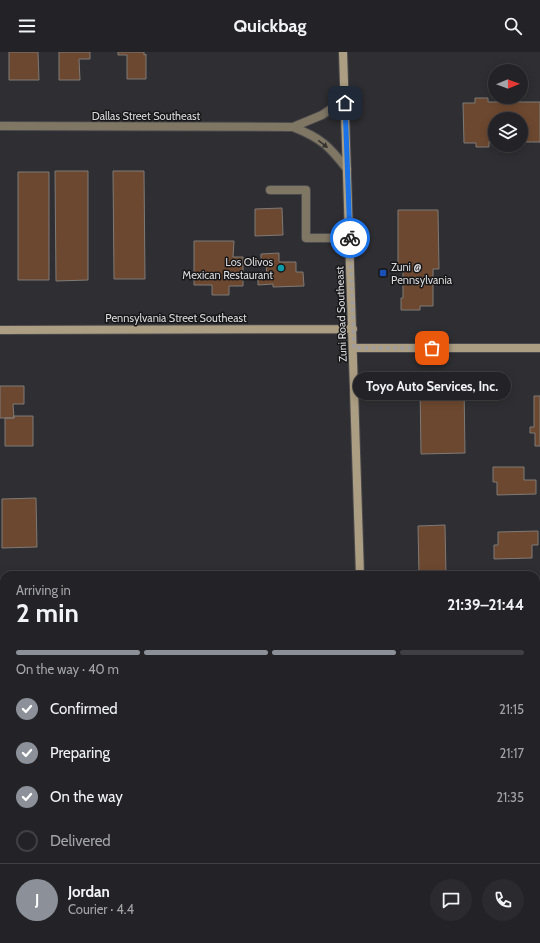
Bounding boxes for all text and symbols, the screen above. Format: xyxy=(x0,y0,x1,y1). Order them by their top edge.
icon: menu xyxy=(16,15,38,37)
text: Quickbag xyxy=(233,15,307,37)
icon: search xyxy=(502,15,524,37)
north arrow xyxy=(488,64,528,104)
map controls xyxy=(488,64,528,152)
pin xyxy=(328,86,362,120)
icon: home xyxy=(334,92,356,114)
street label: Dallas Street Southeast xyxy=(92,109,201,123)
button: layers xyxy=(488,112,528,152)
one-way arrow xyxy=(318,139,329,148)
courier xyxy=(330,218,370,258)
icon: bike xyxy=(339,227,361,249)
place label: Los Olivos Mexican Restaurant xyxy=(182,255,273,282)
place label: Zuni @ Pennsylvania xyxy=(391,260,453,287)
marker: Los Olivos Mexican Restaurant xyxy=(276,263,286,273)
street label: Zuni Road Southeast xyxy=(332,266,350,362)
marker: Zuni @ Pennsylvania xyxy=(378,268,388,278)
street label: Pennsylvania Street Southeast xyxy=(105,311,247,325)
pin xyxy=(415,331,449,365)
icon: bag xyxy=(421,337,443,359)
callout: Toyo Auto Services, Inc. xyxy=(353,372,511,400)
text: Toyo Auto Services, Inc. xyxy=(366,378,498,394)
text: Arriving in xyxy=(16,582,71,598)
text: 21:39–21:44 xyxy=(447,596,524,614)
text: 2 min xyxy=(16,597,79,629)
text: On the way · 40 m xyxy=(16,661,119,677)
icon: check xyxy=(16,698,38,720)
text: Confirmed xyxy=(50,700,118,718)
text: 21:15 xyxy=(499,701,524,717)
icon: check xyxy=(16,742,38,764)
text: Preparing xyxy=(50,744,110,762)
text: 21:17 xyxy=(499,745,524,761)
icon: check xyxy=(16,786,38,808)
text: On the way xyxy=(50,788,123,806)
text: 21:35 xyxy=(496,789,524,805)
text: Delivered xyxy=(50,832,111,850)
button: chat xyxy=(430,879,472,921)
button: phone xyxy=(482,879,524,921)
text: Jordan xyxy=(68,883,110,901)
text: J xyxy=(35,891,39,909)
text: Courier · 4.4 xyxy=(68,901,134,917)

